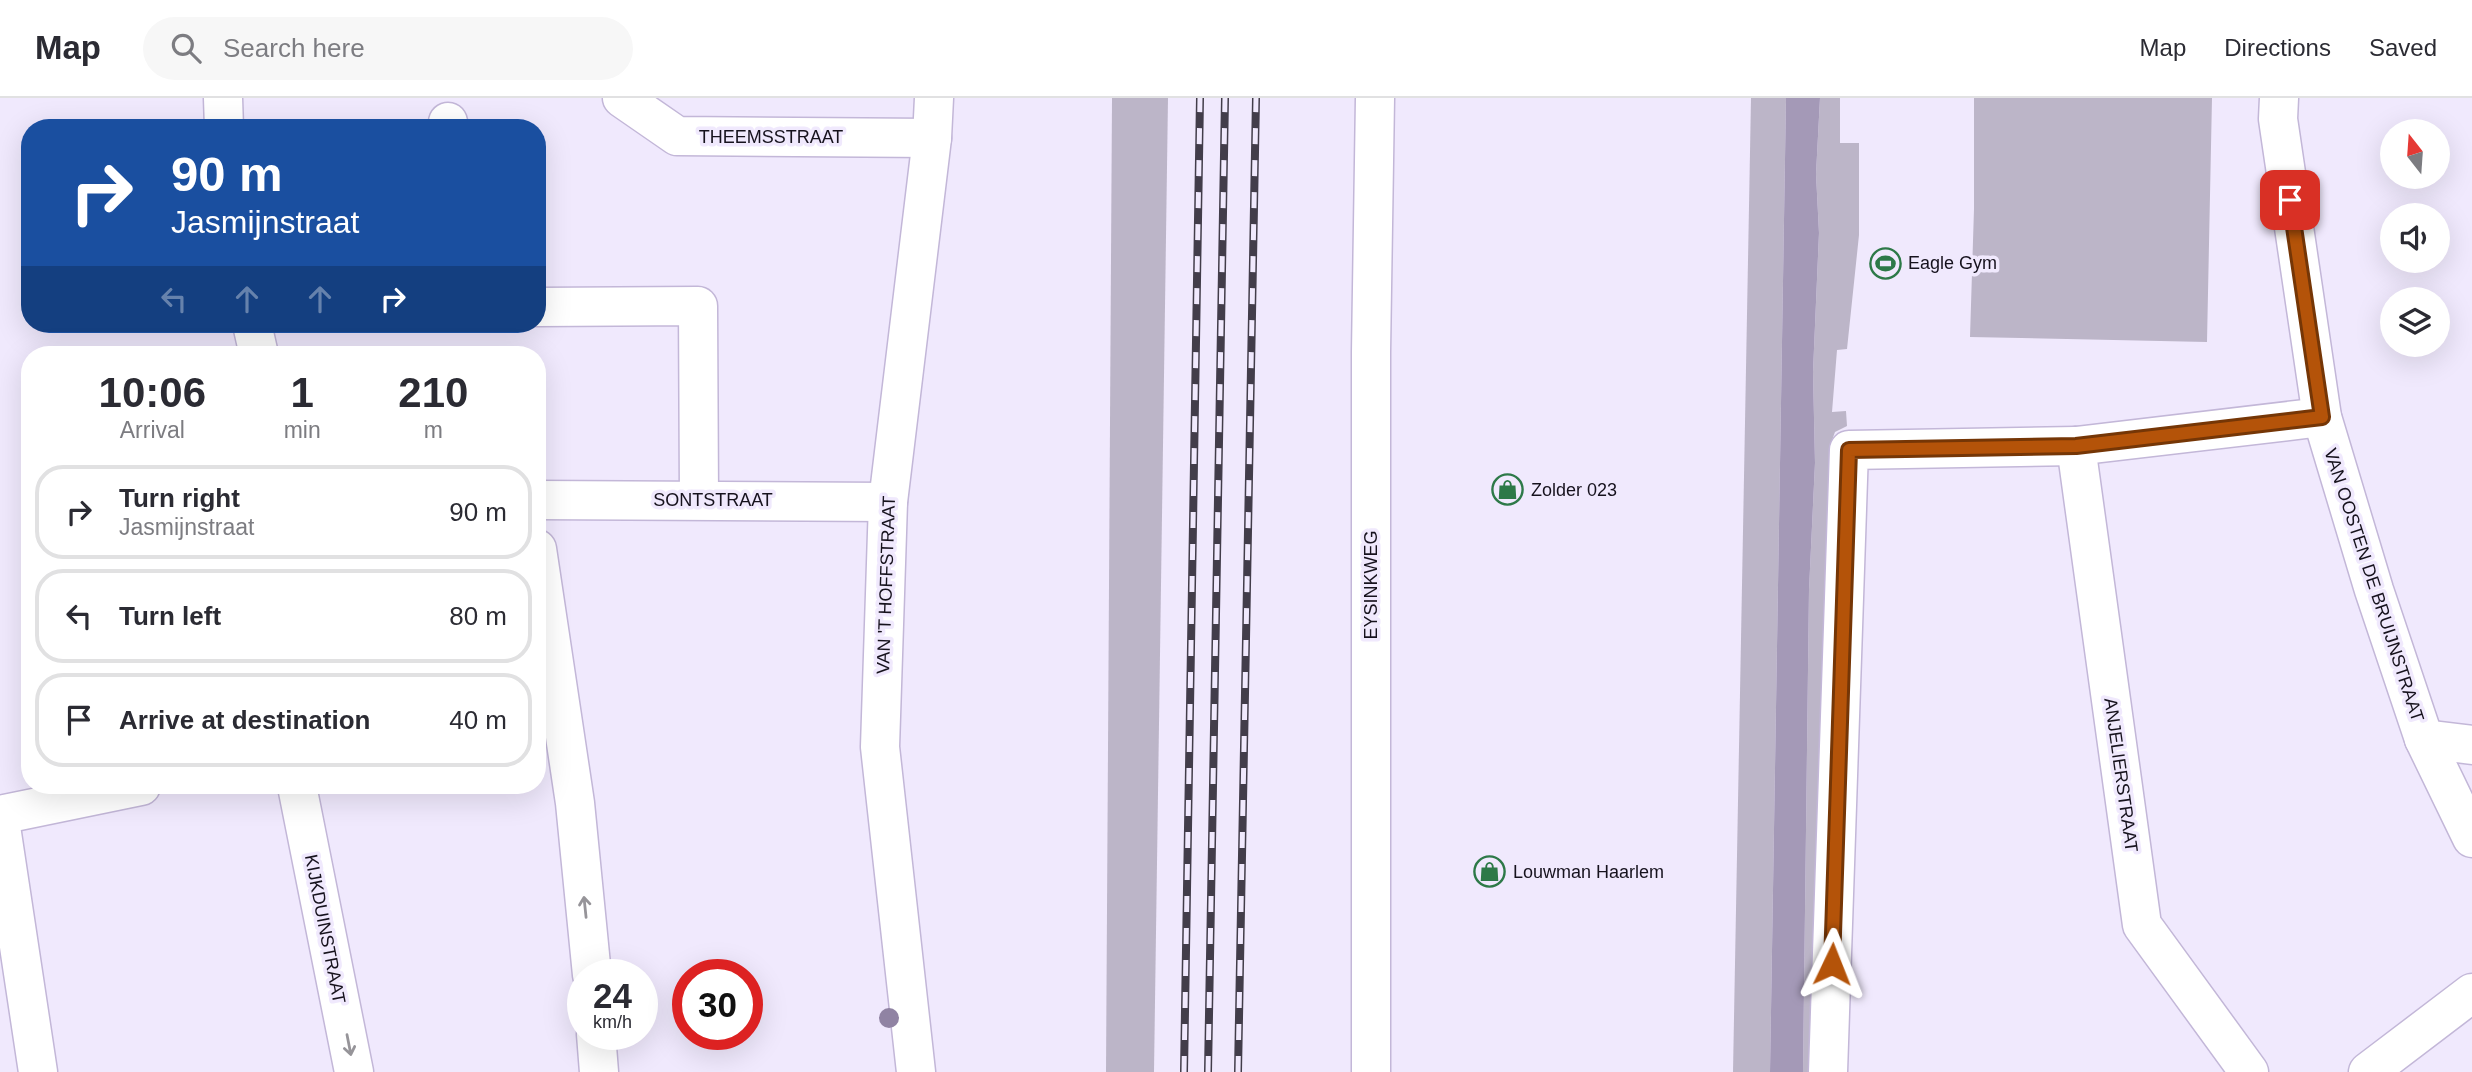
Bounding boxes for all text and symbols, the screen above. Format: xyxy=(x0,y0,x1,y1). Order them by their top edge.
search box xyxy=(143,17,633,80)
text: Map xyxy=(35,29,101,66)
icon: search xyxy=(167,29,205,67)
text: Search here xyxy=(223,33,365,63)
text: Map xyxy=(2140,34,2186,61)
text: Directions xyxy=(2224,34,2331,61)
text: Saved xyxy=(2369,34,2437,61)
north arrow xyxy=(2380,119,2450,189)
map controls xyxy=(2380,119,2450,357)
street label: THEEMSSTRAAT xyxy=(699,127,843,147)
icon: right xyxy=(56,147,147,238)
text: 90 m xyxy=(171,147,283,201)
pin xyxy=(2260,170,2320,230)
icon: arrive xyxy=(2271,181,2309,219)
button: sound xyxy=(2380,203,2450,273)
text: Jasmijnstraat xyxy=(171,204,360,240)
sports icon: Eagle Gym xyxy=(1868,246,1902,280)
place label: Eagle Gym xyxy=(1908,253,1997,273)
icon: left xyxy=(155,280,193,318)
icon: ahead xyxy=(228,280,266,318)
icon: ahead xyxy=(301,280,339,318)
icon: right xyxy=(374,280,412,318)
button: layers xyxy=(2380,287,2450,357)
text: 10:06 xyxy=(99,369,206,416)
text: 1 xyxy=(290,369,314,416)
text: 210 xyxy=(398,369,468,416)
text: Arrival xyxy=(120,417,185,443)
text: min xyxy=(284,417,321,443)
text: m xyxy=(424,417,443,443)
street label: VAN OOSTEN DE BRUIJNSTRAAT xyxy=(2320,446,2428,724)
shop icon: Zolder 023 xyxy=(1491,473,1525,507)
place label: Zolder 023 xyxy=(1531,480,1617,500)
text: Turn right xyxy=(119,483,240,513)
street label: SONTSTRAAT xyxy=(653,490,773,510)
icon: right xyxy=(60,493,98,531)
street label: VAN 'T HOFFSTRAAT xyxy=(873,495,899,675)
text: 90 m xyxy=(449,497,507,527)
text: Jasmijnstraat xyxy=(119,514,254,540)
street label: EYSINKWEG xyxy=(1361,530,1381,640)
icon: left xyxy=(60,597,98,635)
text: Turn left xyxy=(119,601,221,631)
text: 80 m xyxy=(449,601,507,631)
street label: ANJELIERSTRAAT xyxy=(2100,697,2142,853)
icon: arrive xyxy=(60,701,98,739)
text: Arrive at destination xyxy=(119,705,370,735)
text: 40 m xyxy=(449,705,507,735)
street label: KIJKDUINSTRAAT xyxy=(301,853,349,1005)
shop icon: Louwman Haarlem xyxy=(1473,855,1507,889)
place label: Louwman Haarlem xyxy=(1513,862,1664,882)
one-way arrow xyxy=(579,896,592,919)
position arrow xyxy=(1795,927,1869,1001)
speed limit sign: 30 xyxy=(672,959,763,1050)
text: 24 xyxy=(593,976,632,1015)
text: km/h xyxy=(593,1012,632,1032)
one-way arrow xyxy=(342,1033,356,1056)

